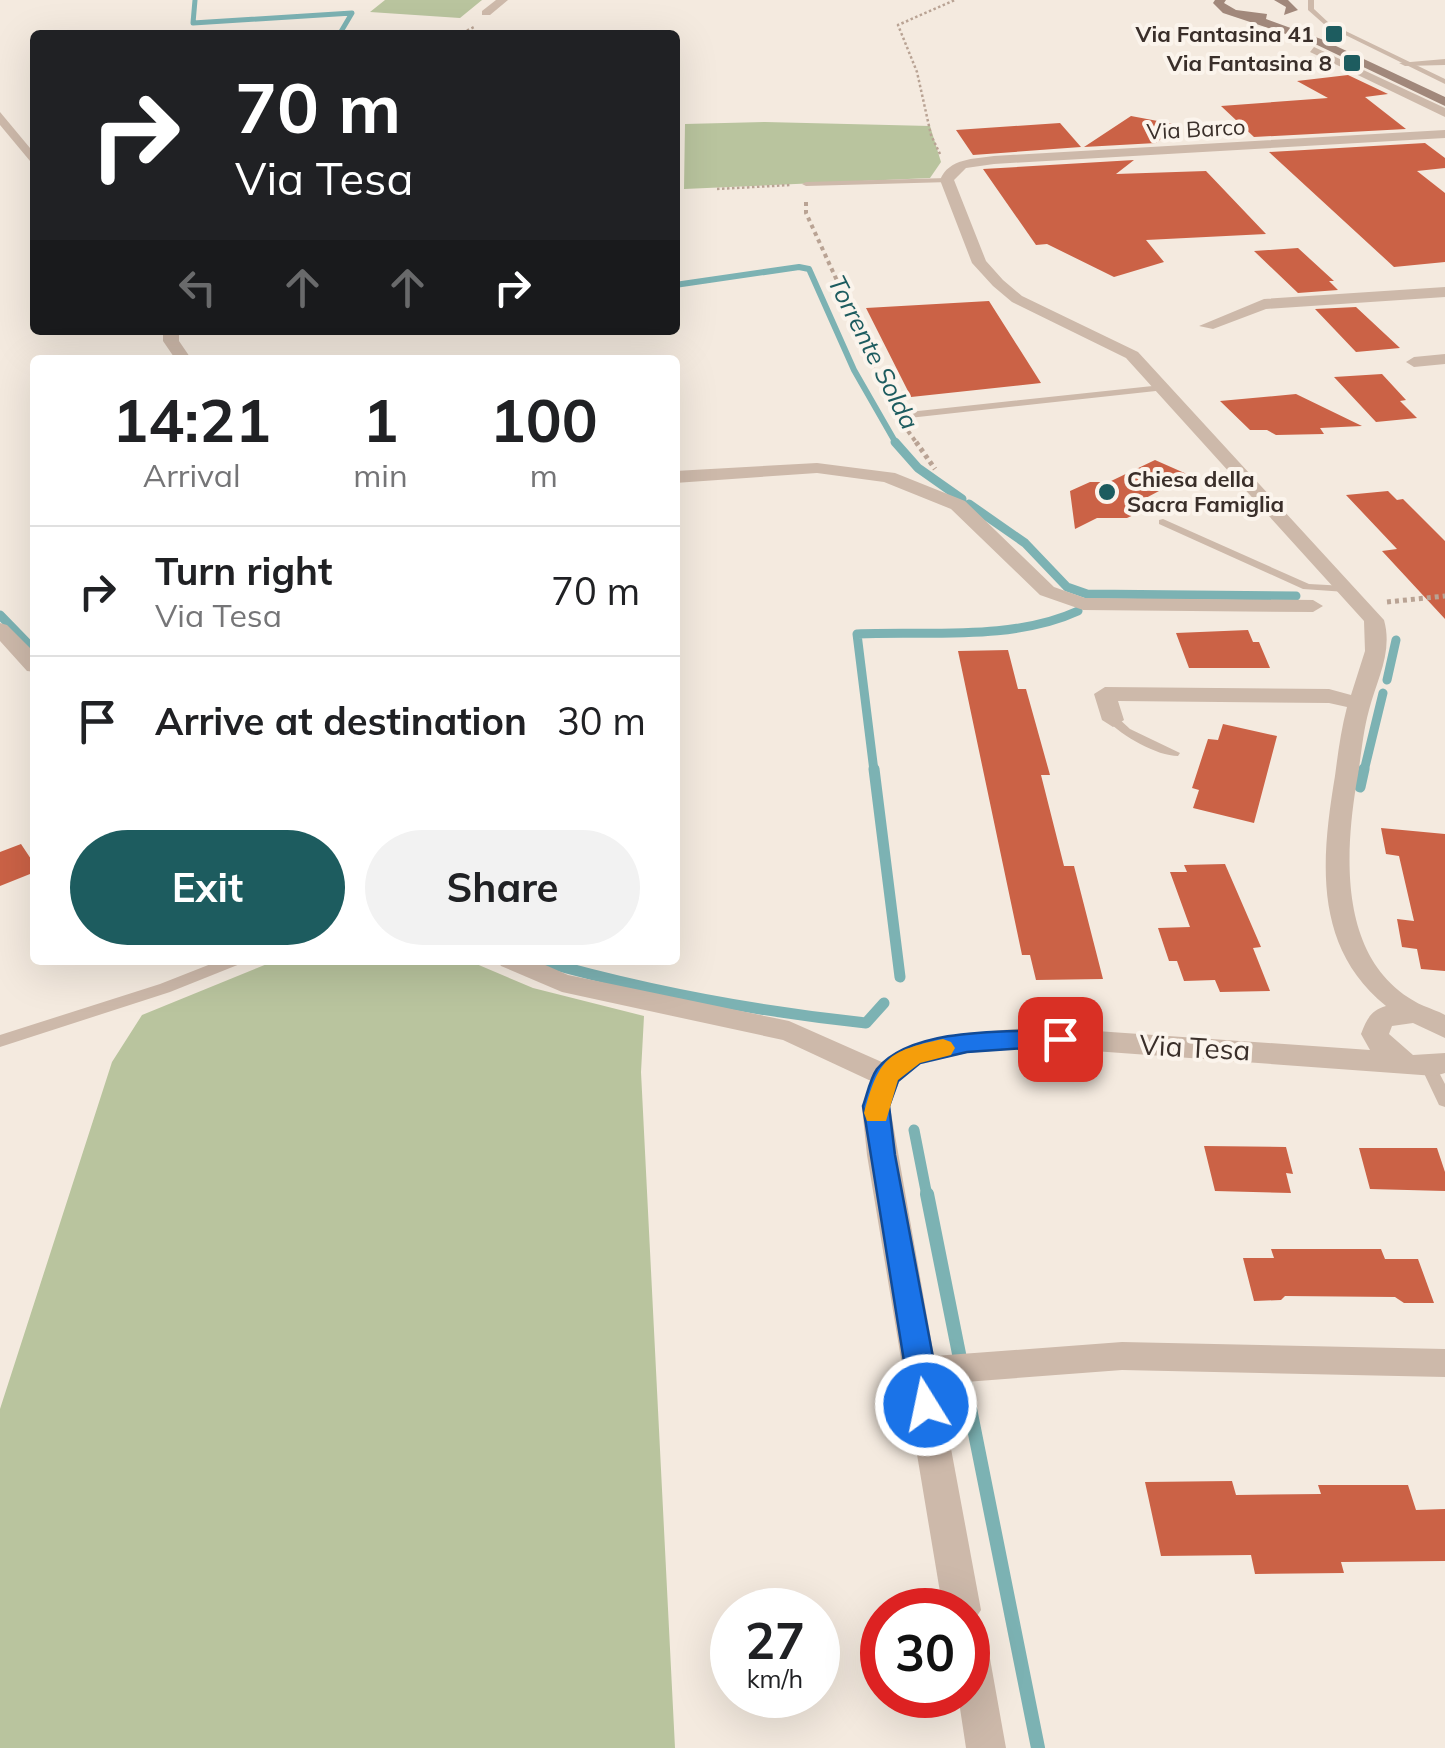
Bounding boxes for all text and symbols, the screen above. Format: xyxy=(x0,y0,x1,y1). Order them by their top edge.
place label: Via Fantasina 41 xyxy=(1135,20,1314,48)
marker: Via Fantasina 41 xyxy=(1323,23,1345,45)
place label: Via Fantasina 8 xyxy=(1166,49,1332,77)
marker: Via Fantasina 8 xyxy=(1341,52,1363,74)
text: 70 m xyxy=(235,63,401,151)
icon: right xyxy=(70,70,200,200)
street label: Via Barco xyxy=(1146,112,1246,146)
text: Via Tesa xyxy=(235,150,413,206)
icon: left xyxy=(170,260,225,315)
icon: ahead xyxy=(275,260,330,315)
icon: ahead xyxy=(380,260,435,315)
icon: right xyxy=(485,260,540,315)
water label: Torrente Solda xyxy=(822,270,926,434)
text: 14:21 xyxy=(112,382,271,457)
text: 1 xyxy=(362,382,398,457)
text: 100 xyxy=(490,382,598,457)
text: Arrival xyxy=(143,455,241,495)
text: min xyxy=(353,455,408,495)
text: m xyxy=(530,455,558,495)
place label: Chiesa della Sacra Famiglia xyxy=(1127,465,1284,518)
marker: Chiesa della Sacra Famiglia xyxy=(1096,481,1118,503)
text: Turn right xyxy=(155,547,332,595)
icon: right xyxy=(70,564,125,619)
text: 70 m xyxy=(551,567,640,615)
text: Via Tesa xyxy=(155,595,282,635)
icon: arrive xyxy=(70,694,125,749)
text: Arrive at destination xyxy=(155,697,527,745)
text: 30 m xyxy=(557,697,646,745)
button: Exit xyxy=(70,830,345,945)
button: Share xyxy=(365,830,640,945)
pin xyxy=(1018,997,1103,1082)
icon: arrive xyxy=(1033,1012,1088,1067)
street label: Via Tesa xyxy=(1139,1027,1251,1067)
position arrow xyxy=(874,1353,978,1457)
speed limit sign: 30 xyxy=(860,1588,990,1718)
text: 27 xyxy=(745,1609,805,1672)
text: km/h xyxy=(747,1663,803,1694)

